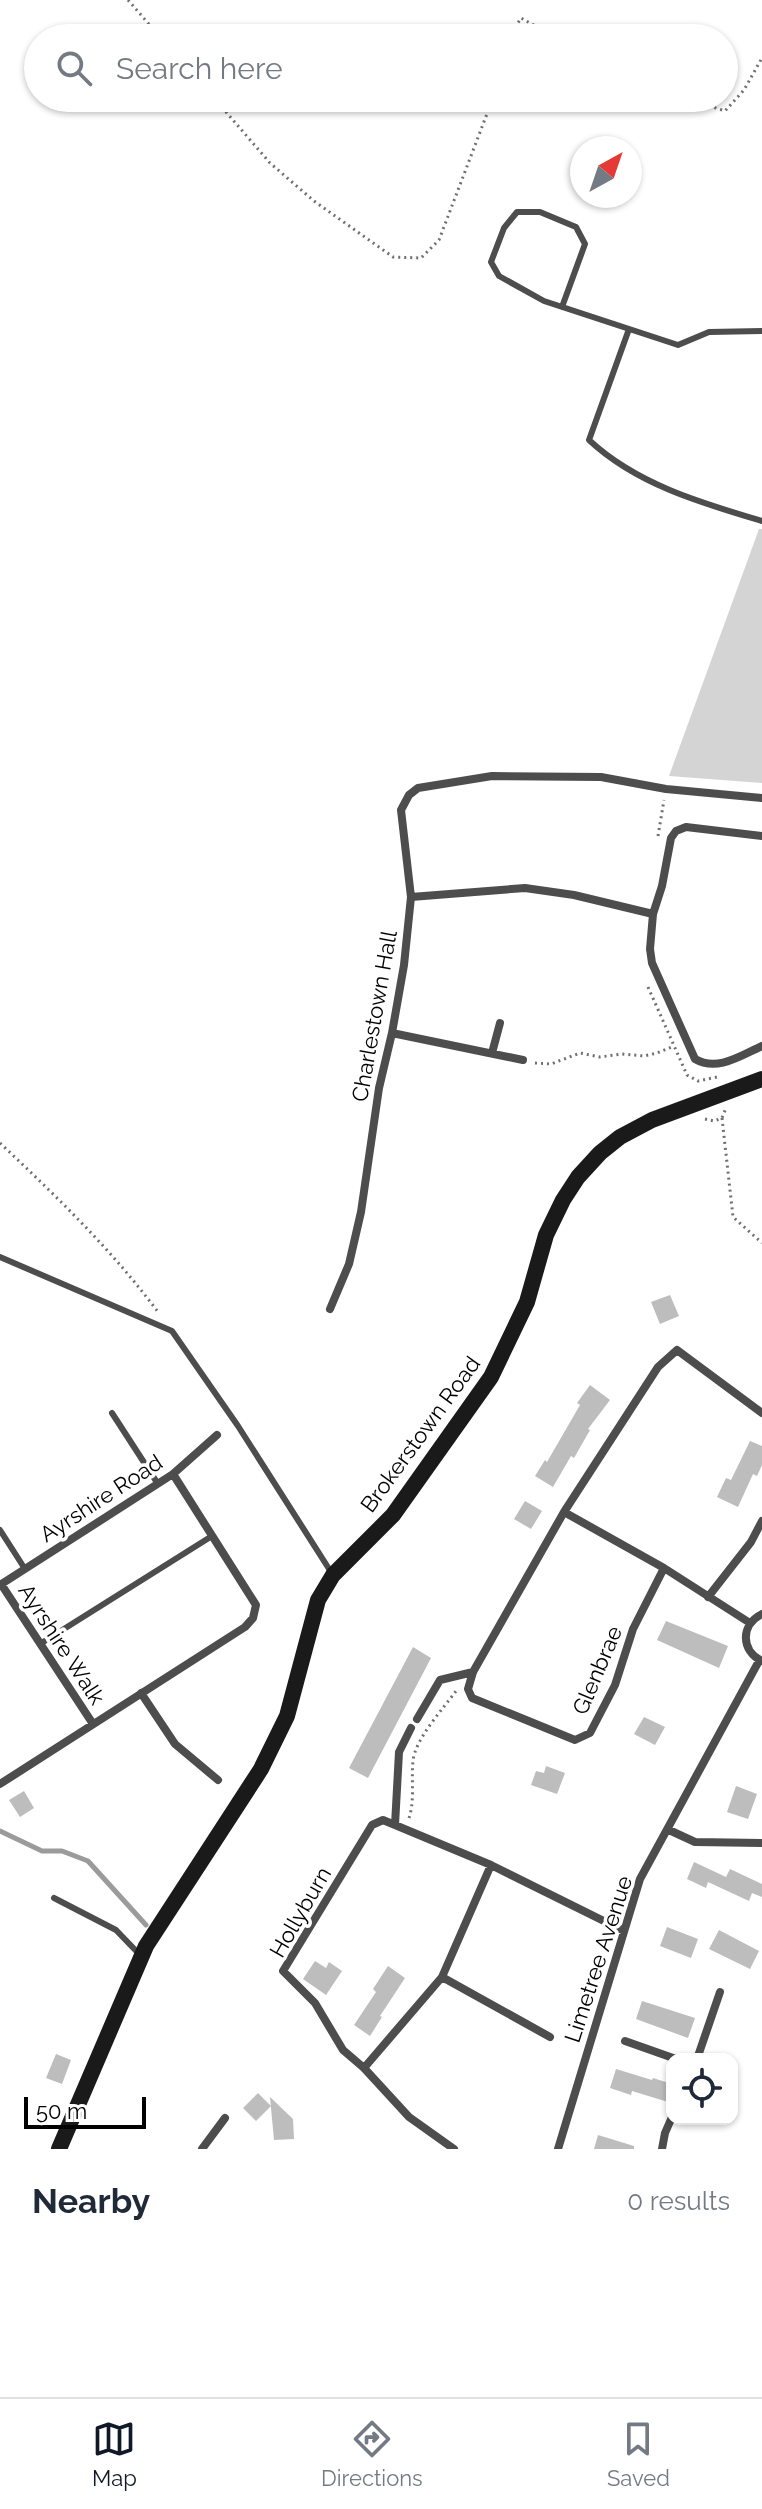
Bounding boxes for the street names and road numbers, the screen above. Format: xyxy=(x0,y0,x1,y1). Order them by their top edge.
street label: Charlestown Hall xyxy=(346,928,402,1104)
street label: Brokerstown Road xyxy=(355,1351,485,1517)
street label: Ayrshire Road xyxy=(35,1449,167,1547)
street label: Ayrshire Walk xyxy=(13,1579,111,1709)
street label: Glenbrae xyxy=(567,1622,627,1718)
street label: Hollyburn xyxy=(264,1862,336,1962)
street label: Limetree Avenue xyxy=(559,1872,637,2045)

